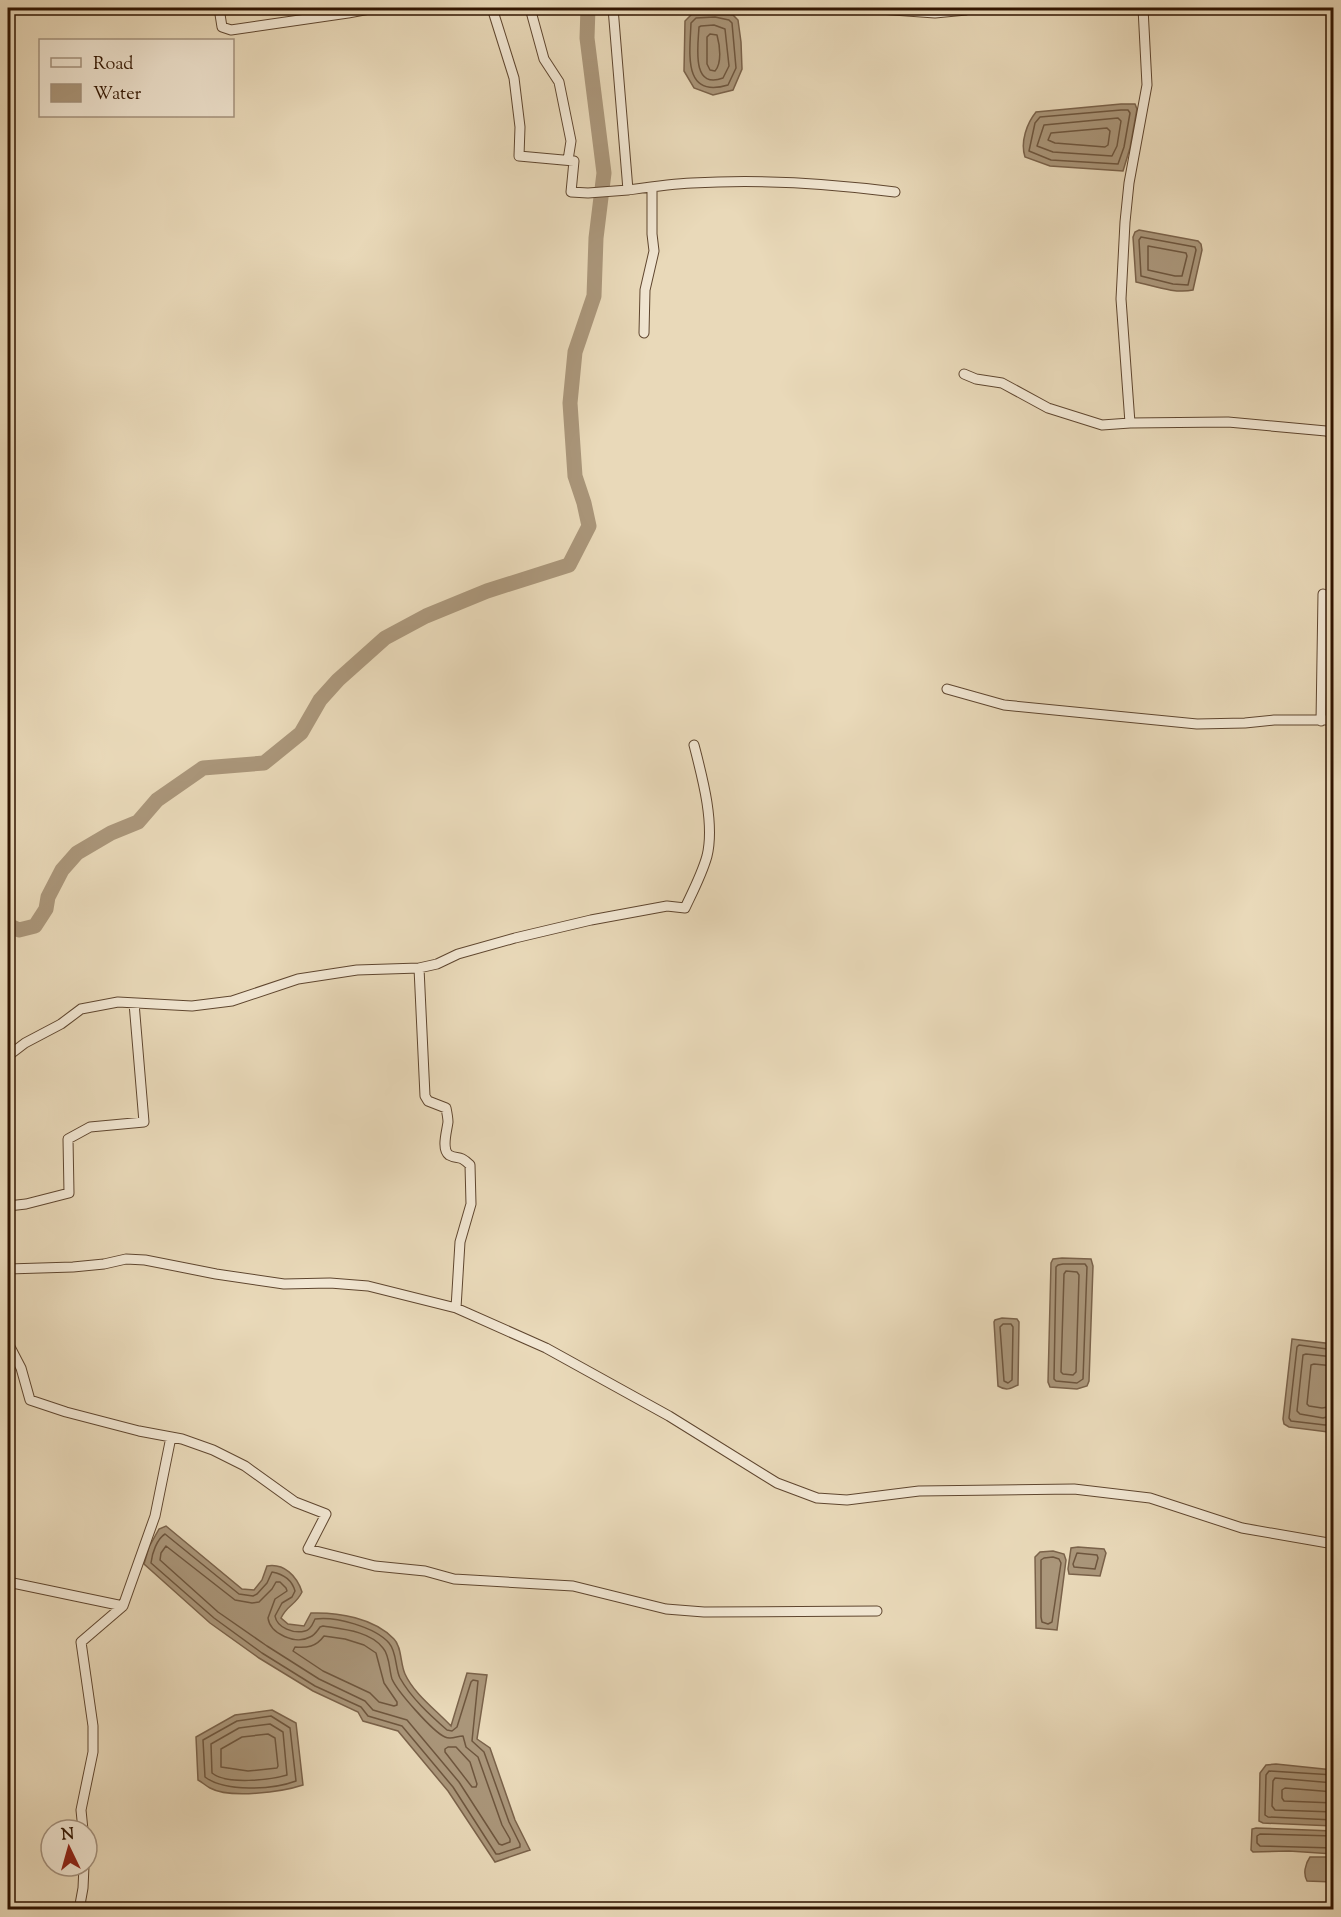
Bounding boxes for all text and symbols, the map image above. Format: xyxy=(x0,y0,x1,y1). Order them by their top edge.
legend xyxy=(39,39,234,117)
text: Road xyxy=(93,52,133,78)
text: Water xyxy=(93,82,142,108)
north arrow xyxy=(39,1818,99,1878)
text: N xyxy=(61,1824,75,1848)

